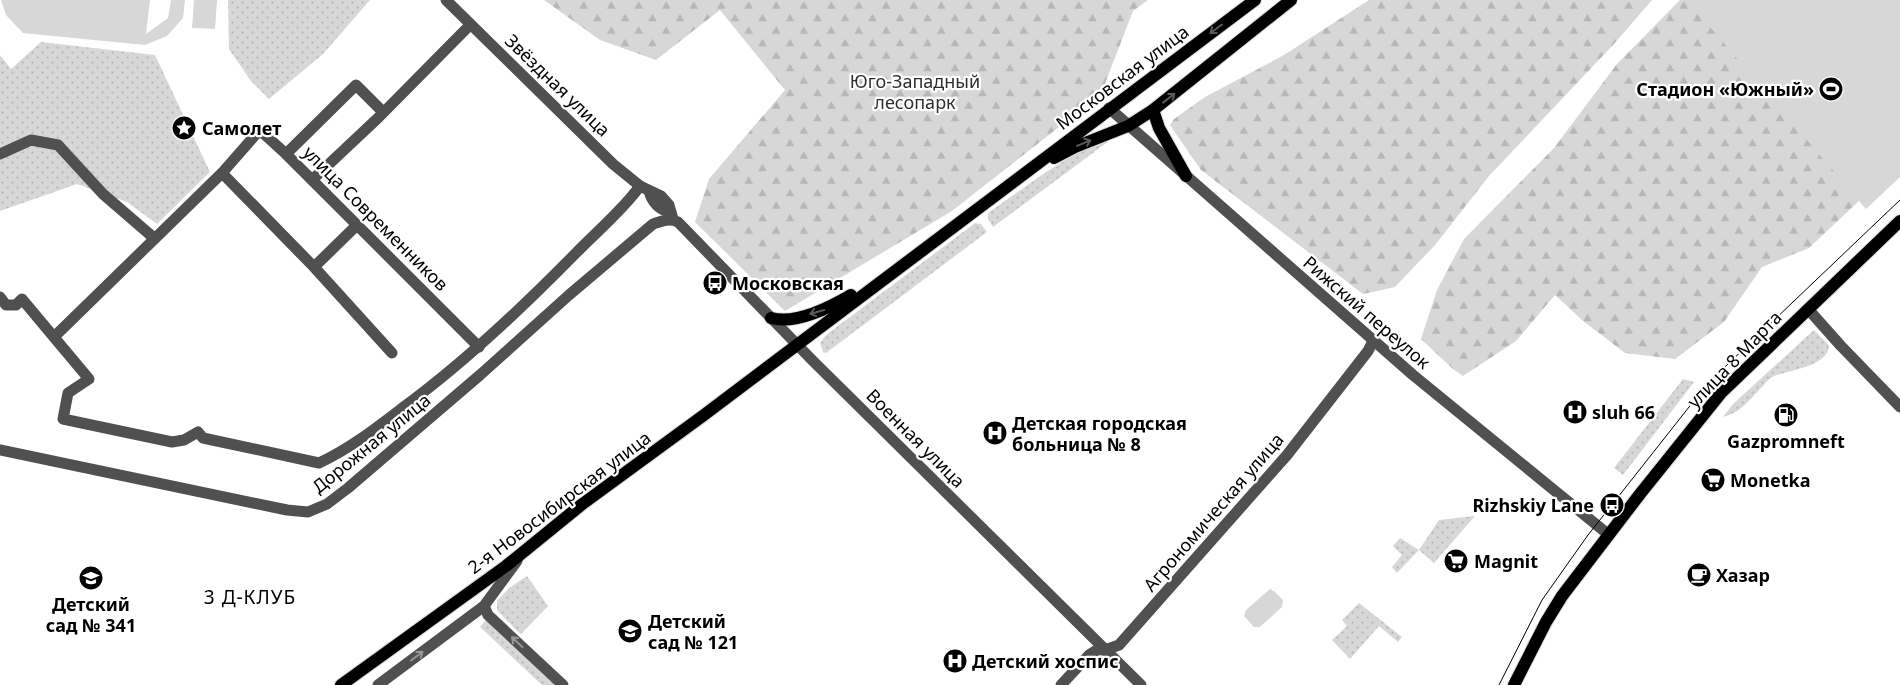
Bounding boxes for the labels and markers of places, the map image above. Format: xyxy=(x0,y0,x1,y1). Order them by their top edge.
sports icon: Стадион «Южный» xyxy=(1818,76,1844,102)
place label: Стадион «Южный» xyxy=(1636,77,1814,101)
place icon: Самолет xyxy=(171,115,197,141)
place label: Самолет xyxy=(202,116,281,140)
bus stop icon: Московская xyxy=(702,270,728,296)
place label: Московская xyxy=(732,271,844,295)
hospital icon: sluh 66 xyxy=(1562,399,1588,425)
place label: sluh 66 xyxy=(1592,400,1655,424)
fuel station icon: Gazpromneft xyxy=(1773,402,1799,428)
place label: Детская городская больница № 8 xyxy=(1012,411,1187,456)
hospital icon: Детская городская больница № 8 xyxy=(982,420,1008,446)
place label: Gazpromneft xyxy=(1727,429,1845,453)
supermarket icon: Monetka xyxy=(1700,467,1726,493)
place label: Monetka xyxy=(1730,468,1810,492)
bus stop icon: Rizhskiy Lane xyxy=(1599,492,1625,518)
place label: Rizhskiy Lane xyxy=(1472,493,1594,517)
supermarket icon: Magnit xyxy=(1443,548,1469,574)
place label: Magnit xyxy=(1474,549,1538,573)
cafe icon: Хазар xyxy=(1686,562,1712,588)
place label: Хазар xyxy=(1716,563,1770,587)
school or university icon: Детский сад № 341 xyxy=(78,565,104,591)
place label: Детский сад № 341 xyxy=(46,592,136,637)
place label: Детский сад № 121 xyxy=(648,609,738,654)
school or university icon: Детский сад № 121 xyxy=(617,618,643,644)
hospital icon: Детский хоспис xyxy=(942,648,968,674)
place label: Детский хоспис xyxy=(972,649,1119,673)

